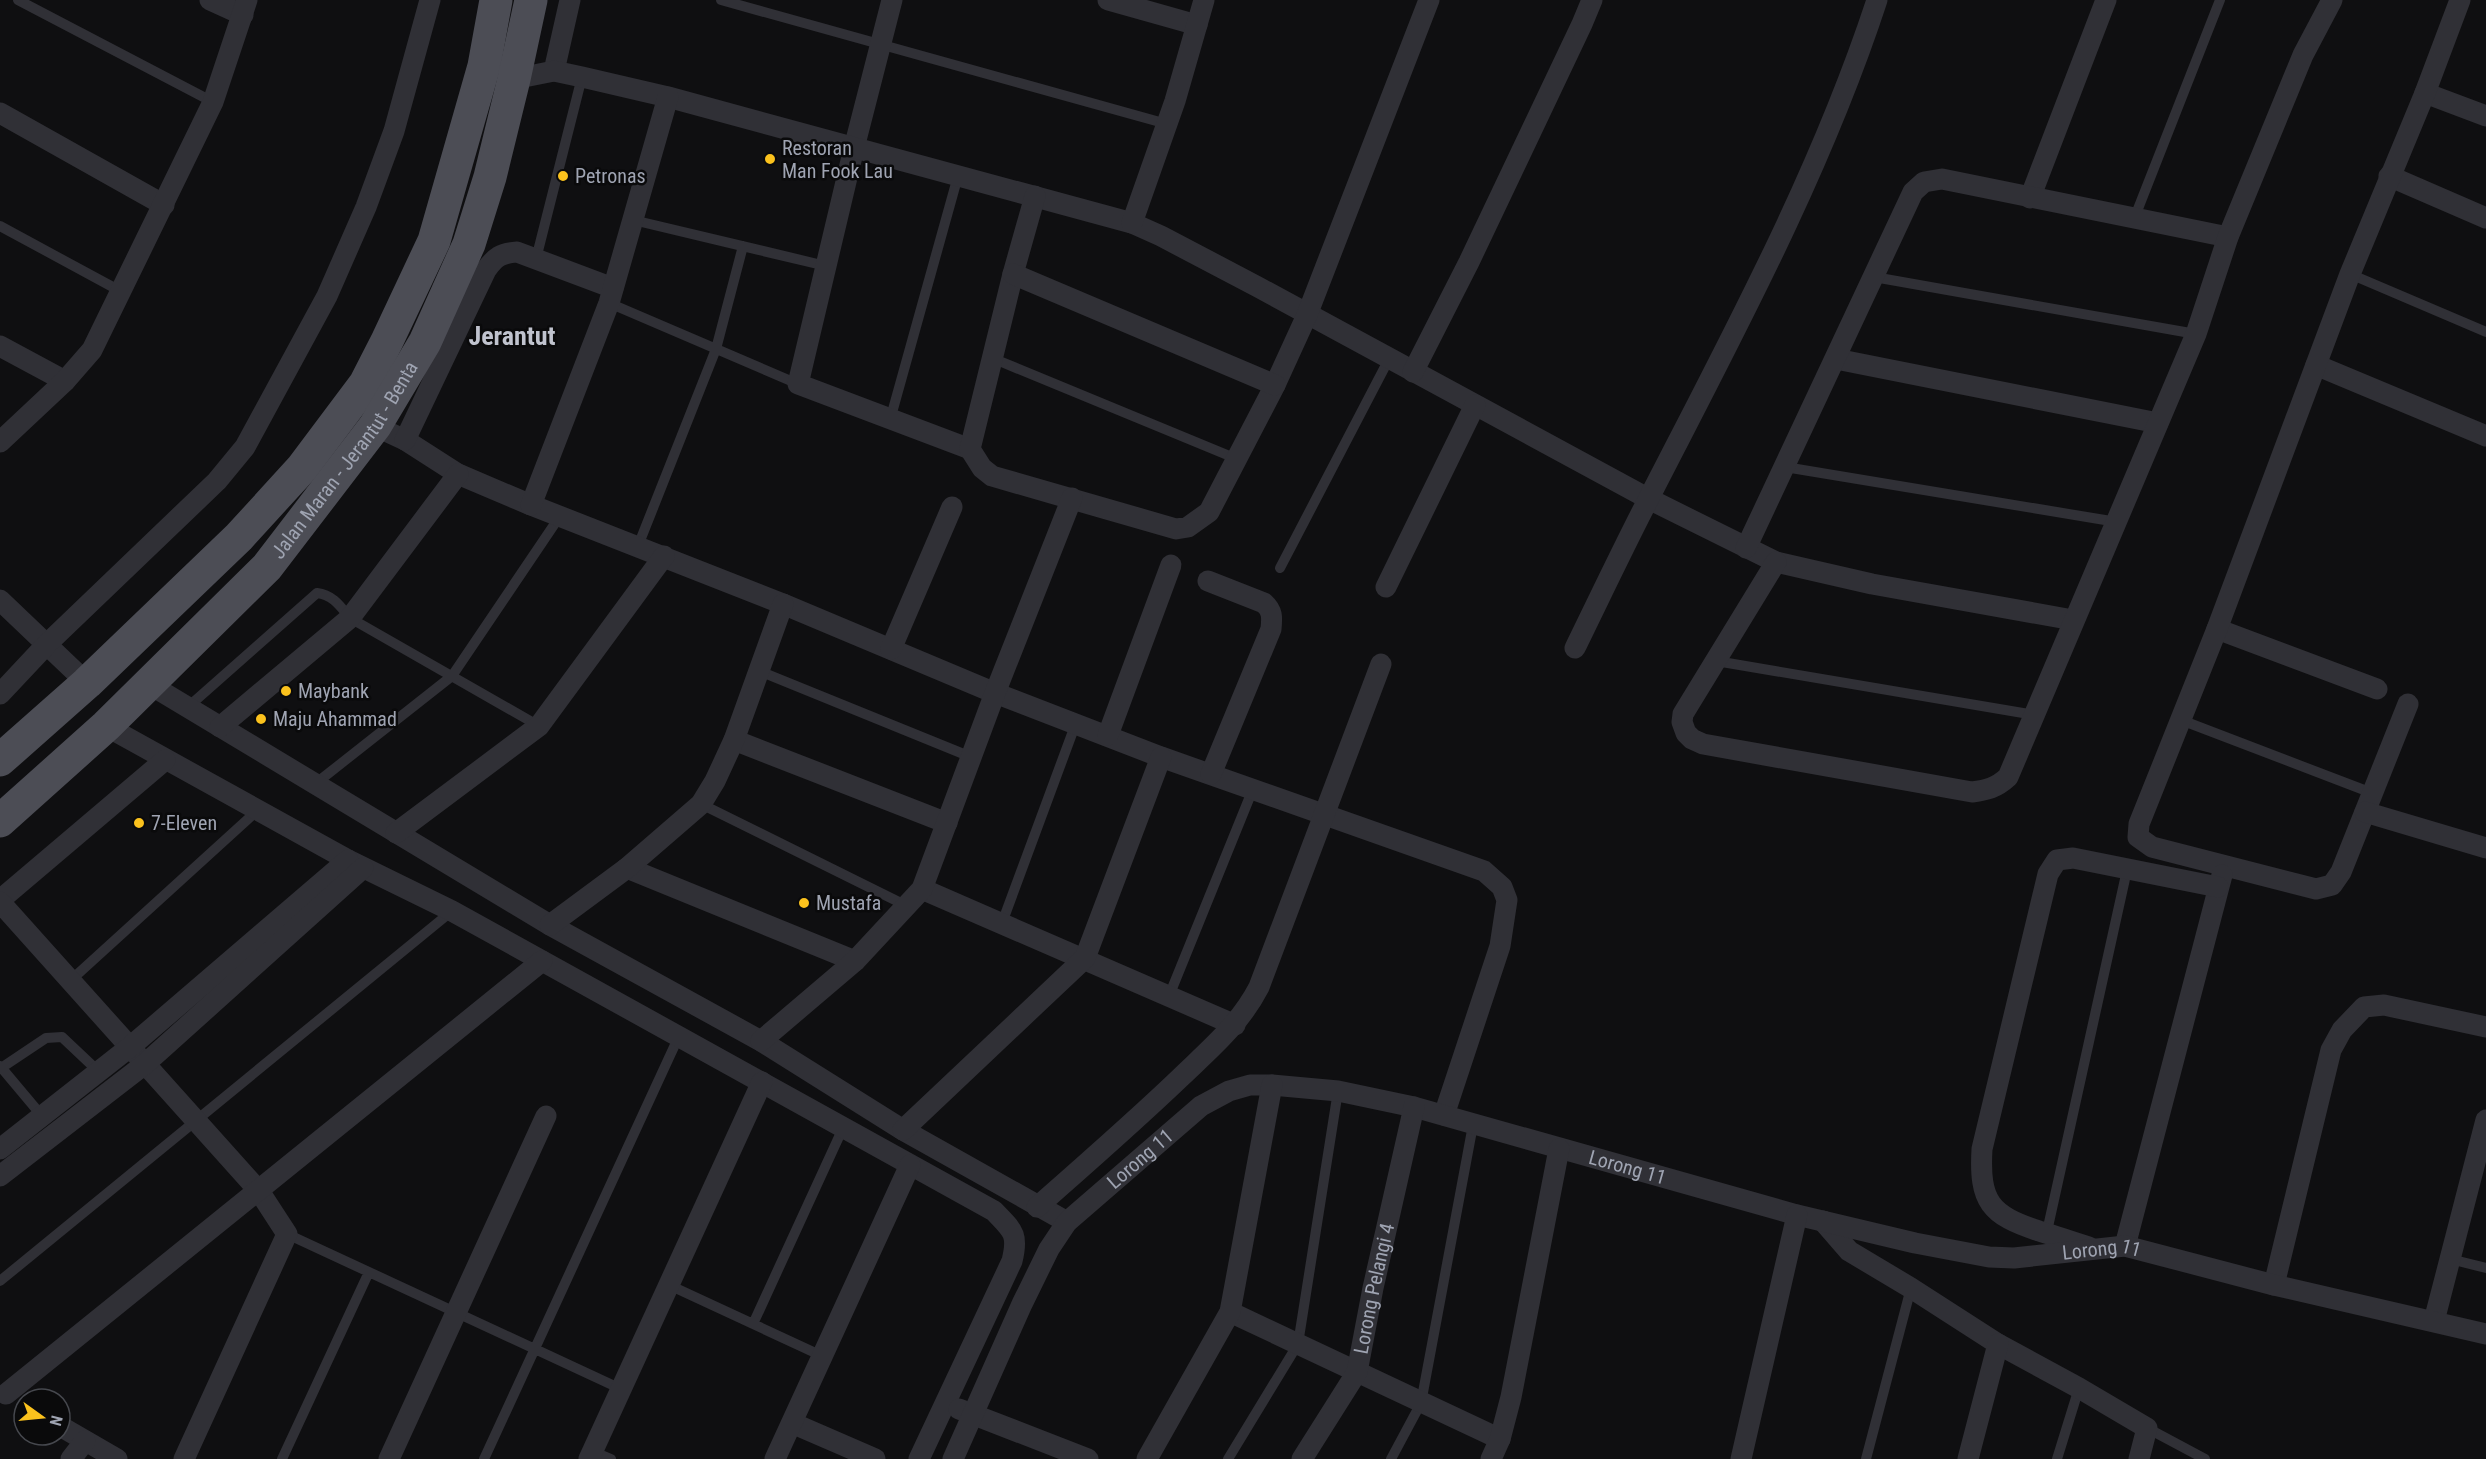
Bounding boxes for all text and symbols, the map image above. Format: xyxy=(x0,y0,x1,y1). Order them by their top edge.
place label: Restoran Man Fook Lau xyxy=(782,136,893,183)
marker: Restoran Man Fook Lau xyxy=(763,152,777,166)
place label: Petronas xyxy=(575,164,646,188)
marker: Petronas xyxy=(556,169,570,183)
district label: Jerantut xyxy=(468,321,556,351)
street label: Jalan Maran - Jerantut - Benta xyxy=(266,357,423,563)
place label: Maybank xyxy=(298,679,369,703)
marker: Maybank xyxy=(279,684,293,698)
place label: Maju Ahammad xyxy=(273,707,397,731)
marker: Maju Ahammad xyxy=(254,712,268,726)
place label: 7-Eleven xyxy=(151,811,217,835)
marker: 7-Eleven xyxy=(132,816,146,830)
place label: Mustafa xyxy=(816,891,881,915)
marker: Mustafa xyxy=(797,896,811,910)
street label: Lorong 11 xyxy=(1102,1124,1178,1194)
street label: Lorong 11 xyxy=(1586,1145,1669,1190)
street label: Lorong Pelangi 4 xyxy=(1349,1221,1399,1356)
street label: Lorong 11 xyxy=(2061,1234,2144,1265)
north arrow xyxy=(12,1387,72,1447)
text: N xyxy=(46,1414,66,1428)

